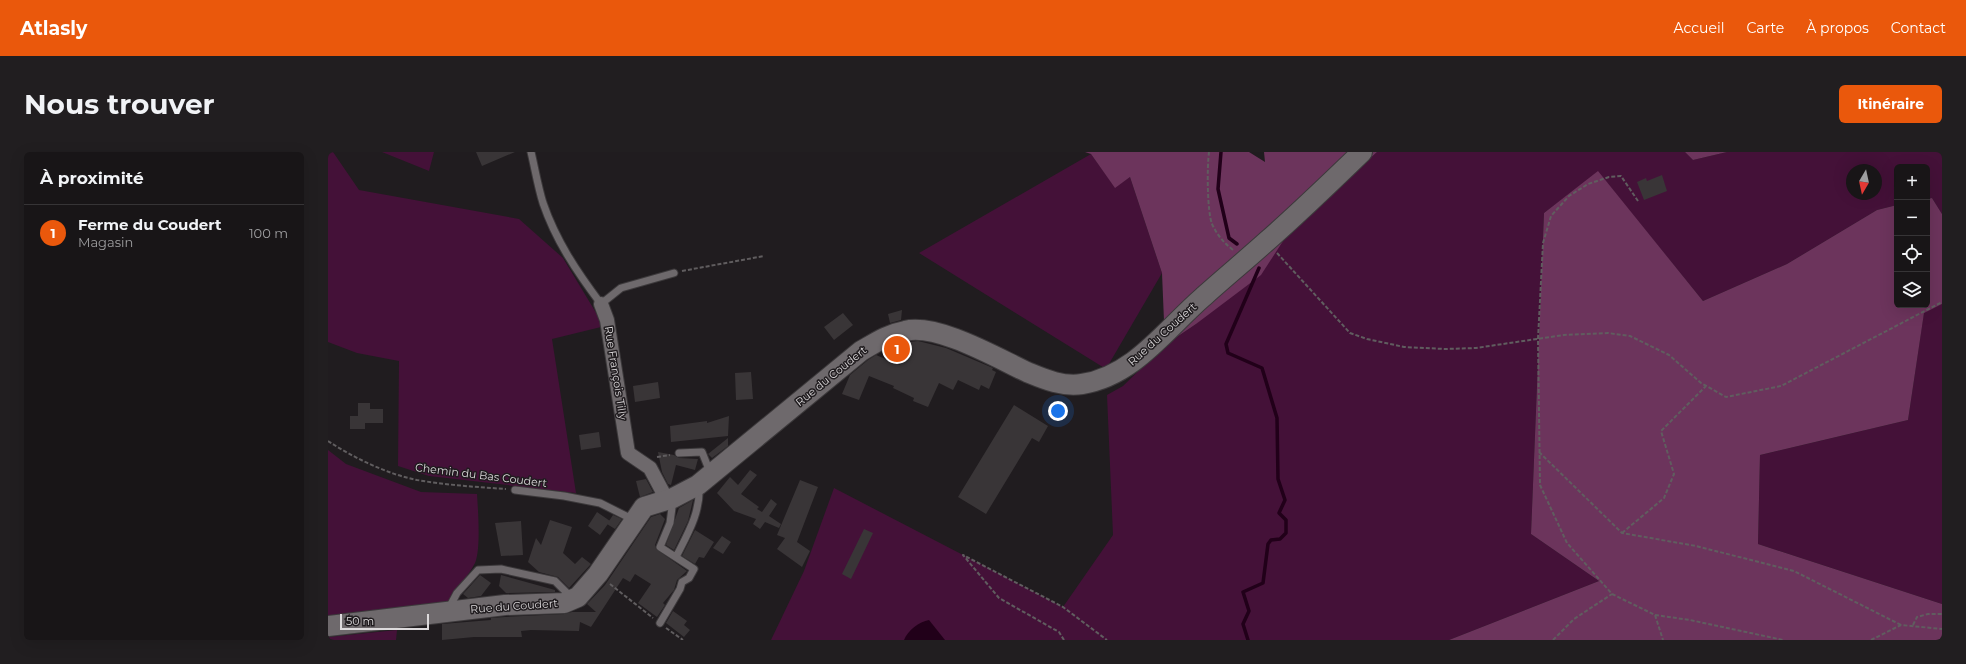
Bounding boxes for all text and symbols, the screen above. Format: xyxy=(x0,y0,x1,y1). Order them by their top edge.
text: Atlasly xyxy=(20,17,87,40)
text: Accueil xyxy=(1674,19,1725,37)
text: Carte xyxy=(1747,19,1784,37)
text: À propos xyxy=(1806,19,1869,37)
text: Contact xyxy=(1891,19,1946,37)
button: Itinéraire xyxy=(1839,85,1942,123)
text: Nous trouver xyxy=(24,87,215,121)
north arrow xyxy=(1846,164,1882,200)
map controls xyxy=(1894,164,1930,308)
button: + xyxy=(1894,164,1930,200)
text: À proximité xyxy=(40,168,144,188)
button: − xyxy=(1894,200,1930,236)
text: Ferme du Coudert xyxy=(78,215,221,234)
text: 1 xyxy=(50,225,56,241)
text: 100 m xyxy=(249,225,288,241)
text: Magasin xyxy=(78,234,133,250)
button: locate xyxy=(1894,236,1930,272)
button: layers xyxy=(1894,272,1930,308)
street label: Rue du Coudert xyxy=(1125,299,1200,369)
street label: Rue François Tilly xyxy=(602,325,630,421)
pin: 1 xyxy=(884,334,910,364)
street label: Rue du Coudert xyxy=(793,343,870,409)
your location xyxy=(1048,401,1068,421)
street label: Chemin du Bas Coudert xyxy=(414,460,548,490)
street label: Rue du Coudert xyxy=(470,596,559,616)
scale bar xyxy=(340,612,429,631)
text: 50 m xyxy=(346,614,374,628)

